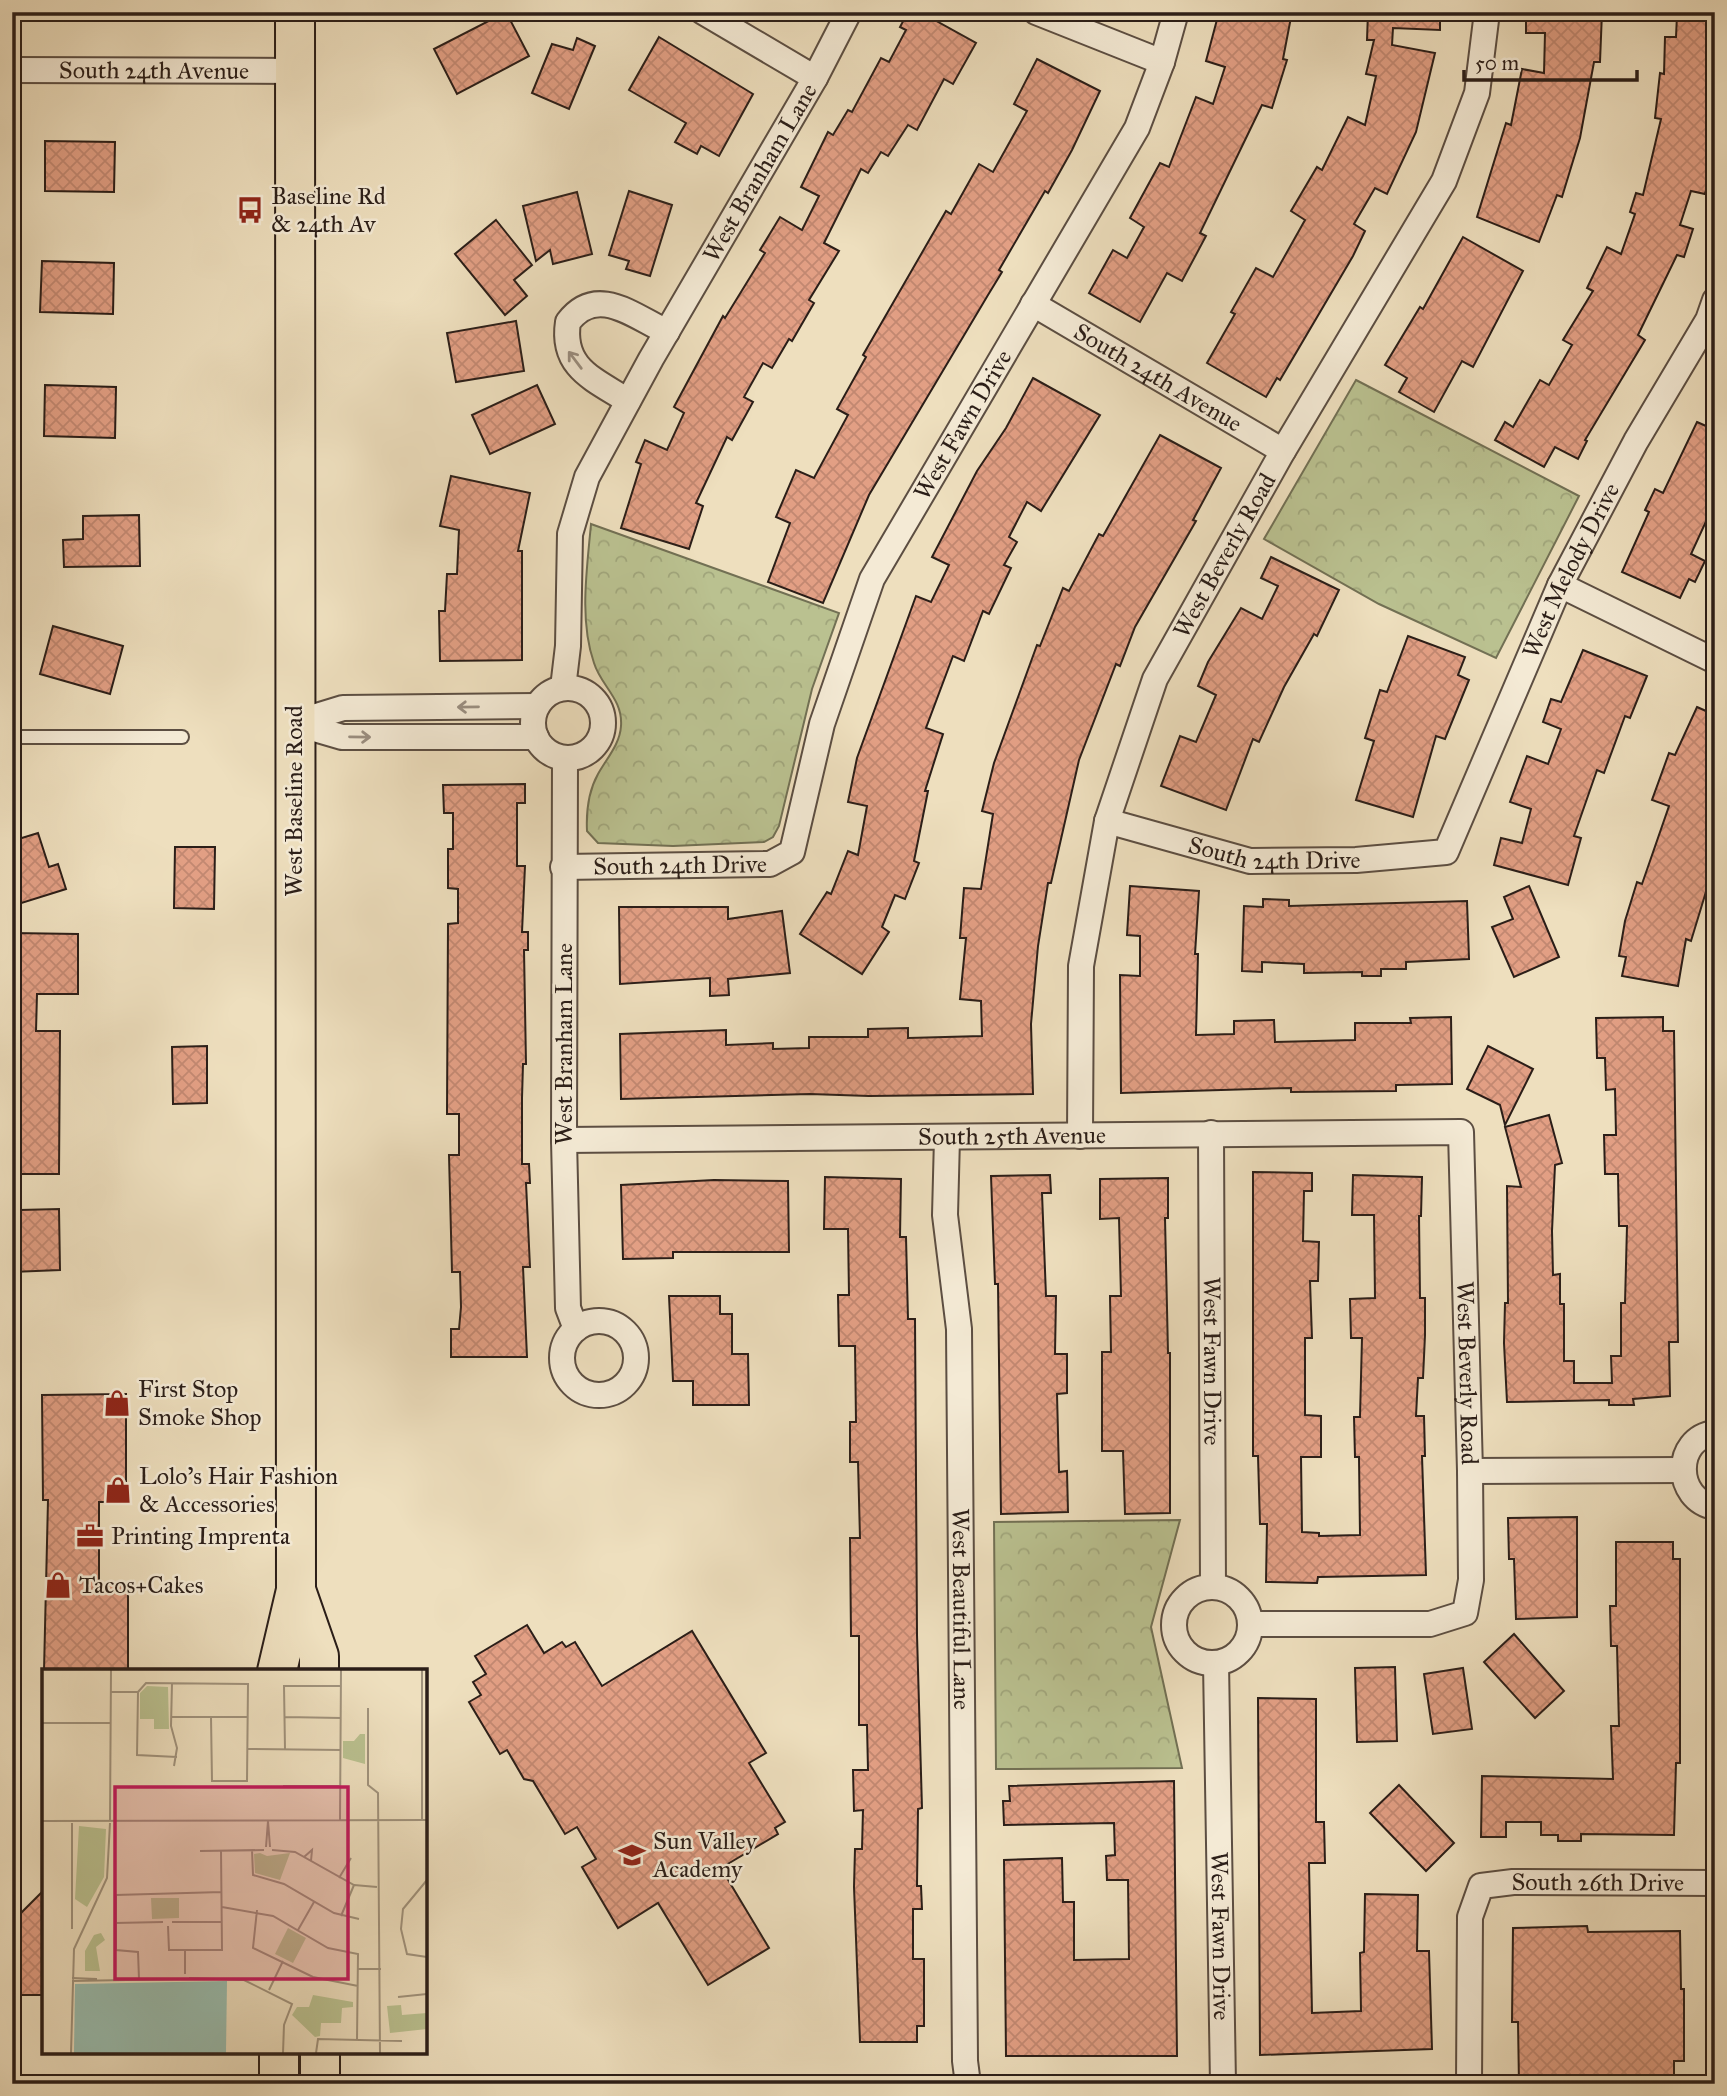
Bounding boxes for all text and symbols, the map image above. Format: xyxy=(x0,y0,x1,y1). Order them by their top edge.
scale bar xyxy=(1464,38,1638,82)
text: 50 m xyxy=(1475,50,1520,76)
street label: South 24th Avenue xyxy=(59,55,249,86)
street label: West Branham Lane xyxy=(696,78,824,267)
place label: Baseline Rd & 24th Av xyxy=(271,181,386,239)
bus stop icon: Baseline Rd & 24th Av xyxy=(235,195,265,225)
street label: South 24th Avenue xyxy=(1068,316,1248,439)
street label: West Fawn Drive xyxy=(907,344,1018,505)
one-way arrow xyxy=(567,352,582,370)
street label: West Beverly Road xyxy=(1166,468,1282,643)
street label: West Melody Drive xyxy=(1516,478,1626,662)
one-way arrow xyxy=(457,700,480,714)
street label: West Baseline Road xyxy=(279,705,309,897)
one-way arrow xyxy=(348,730,371,744)
street label: South 24th Drive xyxy=(1185,829,1360,876)
street label: South 24th Drive xyxy=(593,849,767,882)
street label: West Branham Lane xyxy=(549,943,579,1145)
street label: South 25th Avenue xyxy=(918,1120,1106,1152)
street label: West Fawn Drive xyxy=(1197,1277,1227,1445)
street label: West Beverly Road xyxy=(1450,1281,1485,1465)
place label: First Stop Smoke Shop xyxy=(138,1374,261,1432)
shop icon: First Stop Smoke Shop xyxy=(102,1388,132,1418)
place label: Lolo's Hair Fashion & Accessories xyxy=(139,1461,338,1519)
shop icon: Lolo's Hair Fashion & Accessories xyxy=(103,1475,133,1505)
street label: West Beautiful Lane xyxy=(945,1508,977,1710)
office icon: Printing Imprenta xyxy=(75,1521,105,1551)
place label: Printing Imprenta xyxy=(111,1521,291,1551)
shop icon: Tacos+Cakes xyxy=(43,1570,73,1600)
place label: Tacos+Cakes xyxy=(79,1570,203,1600)
inset map xyxy=(42,1669,427,2054)
place label: Sun Valley Academy xyxy=(652,1826,757,1884)
school or university icon: Sun Valley Academy xyxy=(617,1840,647,1870)
street label: West Fawn Drive xyxy=(1204,1851,1237,2021)
street label: South 26th Drive xyxy=(1511,1867,1684,1898)

